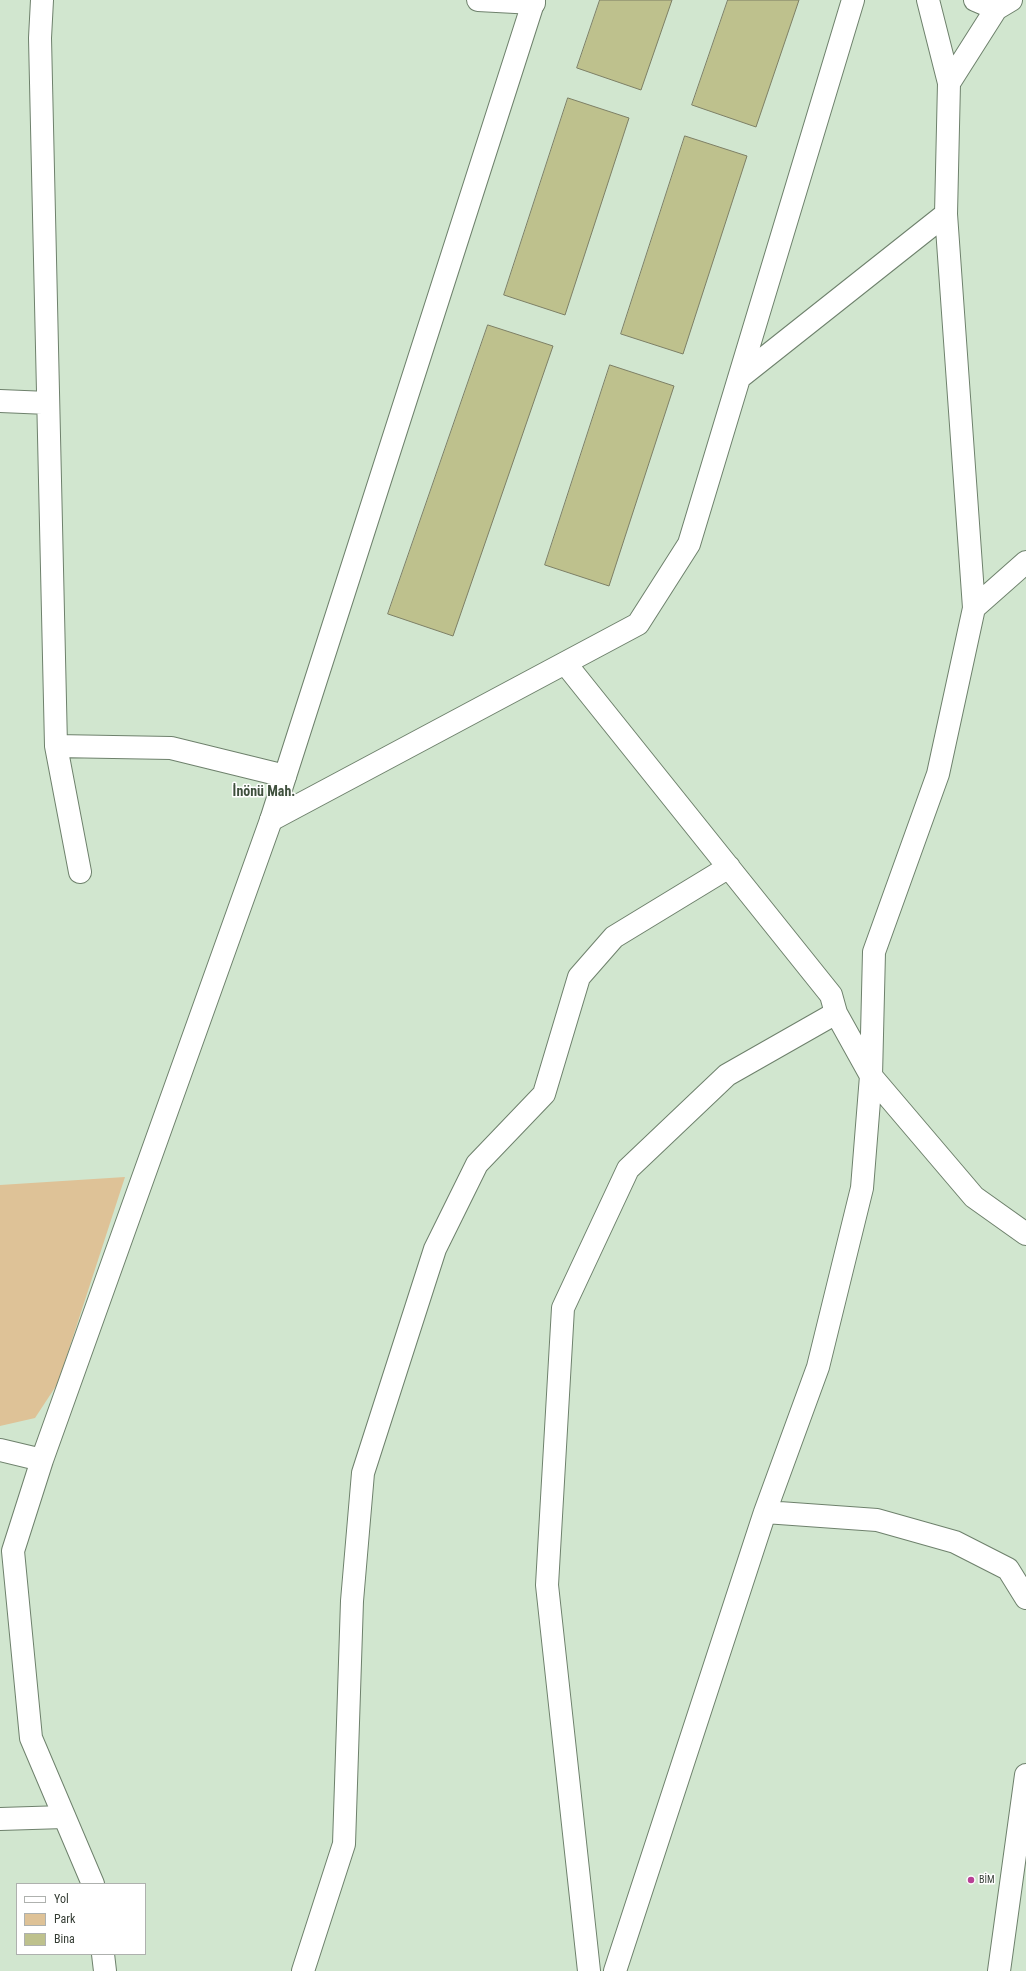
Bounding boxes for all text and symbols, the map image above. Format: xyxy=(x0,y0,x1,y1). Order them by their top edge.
district label: İnönü Mah. xyxy=(233,784,295,800)
place label: BİM xyxy=(979,1874,995,1886)
marker: BİM xyxy=(966,1875,976,1885)
legend xyxy=(16,1883,146,1955)
text: Yol xyxy=(54,1892,69,1906)
text: Park xyxy=(54,1912,75,1926)
text: Bina xyxy=(54,1932,75,1946)

